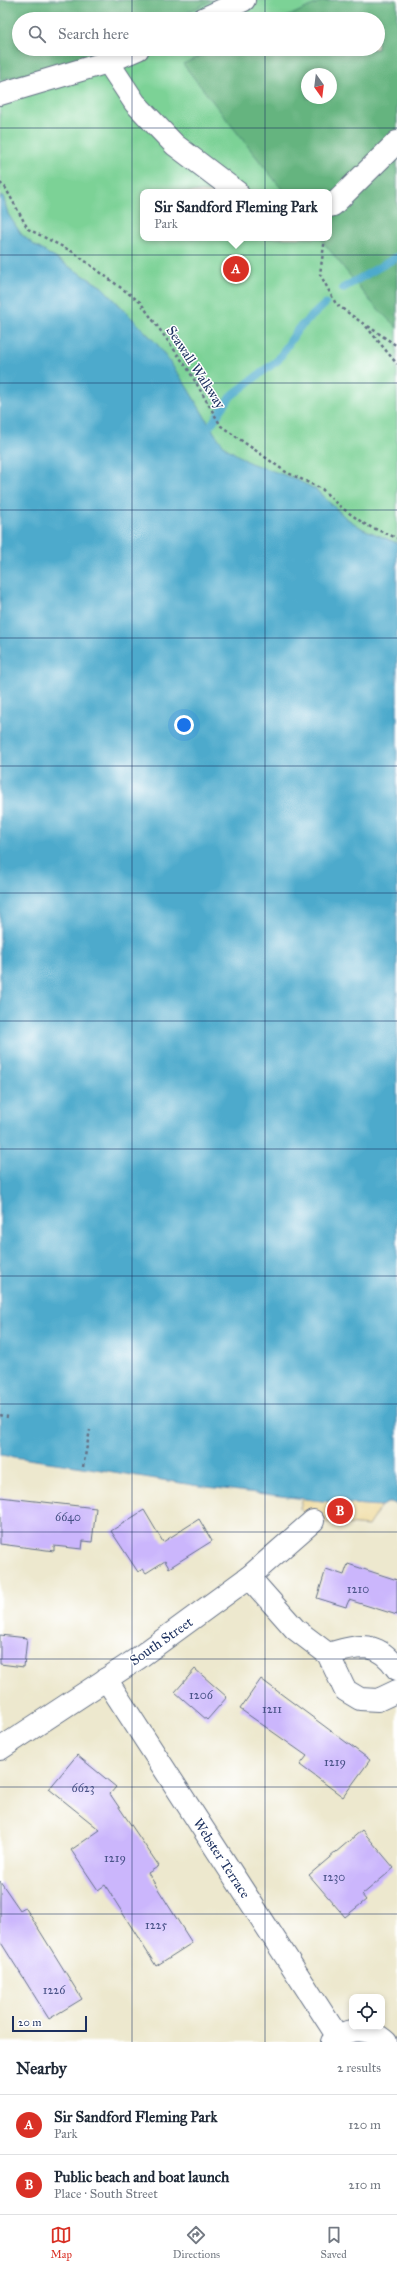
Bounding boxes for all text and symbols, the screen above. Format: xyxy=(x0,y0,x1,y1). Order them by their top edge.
search box xyxy=(12,12,385,56)
icon: search xyxy=(26,23,48,45)
text: Search here xyxy=(58,25,129,43)
north arrow xyxy=(301,68,337,104)
popup xyxy=(140,189,332,241)
text: Sir Sandford Fleming Park xyxy=(154,198,318,216)
text: Park xyxy=(154,216,178,232)
pin: A xyxy=(223,254,249,284)
street label: Seawall Walkway xyxy=(162,323,229,412)
your location xyxy=(174,715,194,735)
pin: B xyxy=(327,1496,353,1526)
house number: 6640 xyxy=(55,1510,81,1524)
house number: 1210 xyxy=(347,1582,369,1596)
street label: South Street xyxy=(126,1613,196,1669)
house number: 1206 xyxy=(189,1688,214,1702)
house number: 1211 xyxy=(262,1702,282,1716)
house number: 1219 xyxy=(324,1755,346,1769)
house number: 6623 xyxy=(71,1781,95,1795)
street label: Webster Terrace xyxy=(189,1815,254,1902)
house number: 1219 xyxy=(104,1851,126,1865)
house number: 1230 xyxy=(323,1870,345,1884)
house number: 1225 xyxy=(145,1918,167,1932)
house number: 1226 xyxy=(43,1983,66,1997)
map controls xyxy=(349,1994,385,2030)
button: locate xyxy=(349,1994,385,2030)
scale bar xyxy=(12,2014,87,2033)
text: 20 m xyxy=(18,2016,41,2029)
text: Nearby xyxy=(16,2058,67,2079)
text: 2 results xyxy=(337,2060,381,2076)
text: Sir Sandford Fleming Park xyxy=(54,2108,217,2126)
text: A xyxy=(25,2117,33,2133)
text: 120 m xyxy=(348,2117,381,2133)
text: Park xyxy=(54,2126,78,2142)
text: Public beach and boat launch xyxy=(54,2168,229,2186)
text: B xyxy=(25,2177,33,2193)
text: 210 m xyxy=(348,2177,381,2193)
text: Place · South Street xyxy=(54,2186,158,2202)
tab: Map xyxy=(50,2224,72,2261)
tab: Directions xyxy=(173,2224,220,2261)
tab: Saved xyxy=(321,2224,347,2261)

